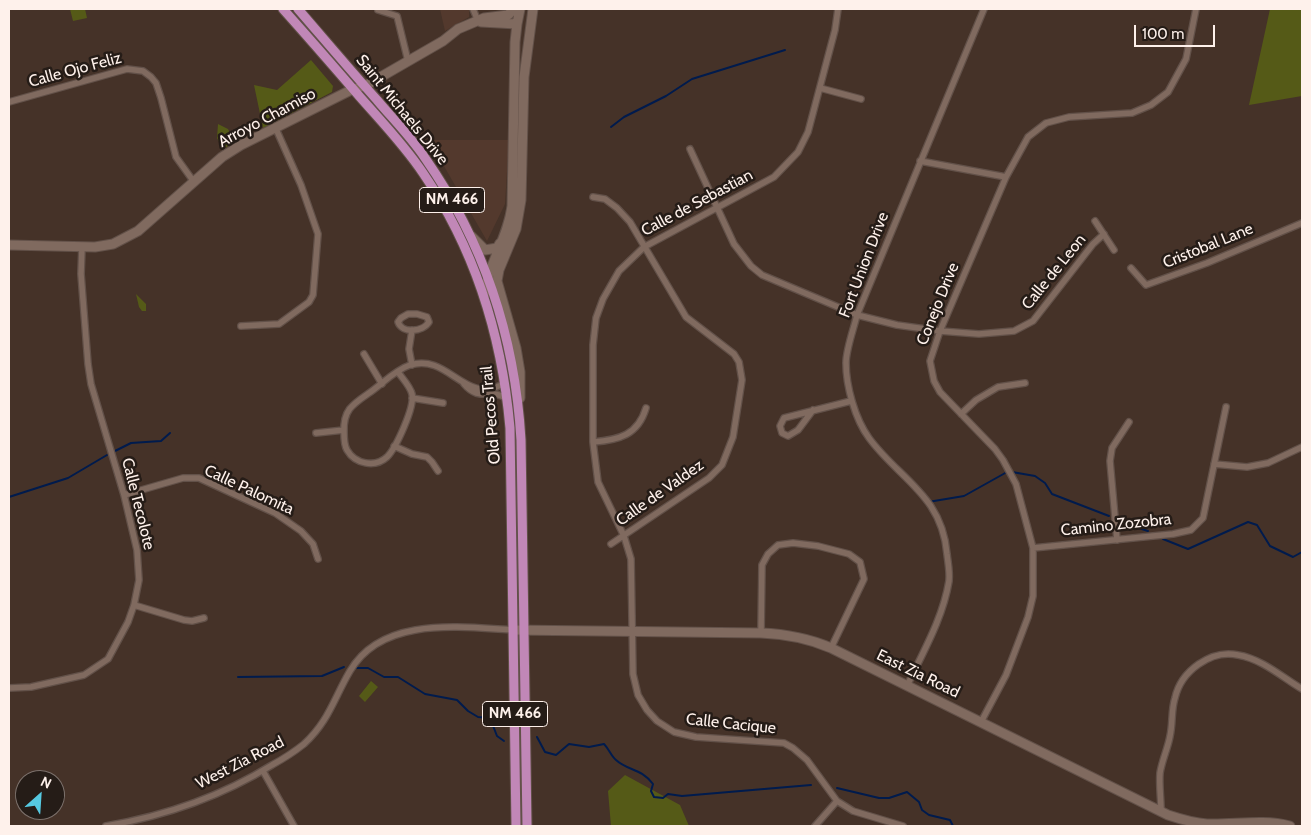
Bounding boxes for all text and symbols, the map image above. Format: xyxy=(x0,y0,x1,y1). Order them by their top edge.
scale bar xyxy=(1136,15,1217,47)
text: 100 m xyxy=(1142,25,1184,43)
street label: Calle Ojo Feliz xyxy=(26,48,124,92)
street label: Saint Michaels Drive xyxy=(352,51,452,169)
street label: Arroyo Chamiso xyxy=(215,84,319,152)
street label: Calle de Sebastian xyxy=(638,166,756,240)
road number: NM 466 xyxy=(420,188,484,212)
street label: Fort Union Drive xyxy=(835,210,893,320)
street label: Cristobal Lane xyxy=(1160,219,1256,273)
street label: Calle de Leon xyxy=(1018,230,1090,314)
street label: Conejo Drive xyxy=(913,260,963,348)
street label: Old Pecos Trail xyxy=(477,365,505,465)
street label: Calle Tecolote xyxy=(117,456,159,552)
street label: Calle de Valdez xyxy=(612,456,708,530)
street label: Calle Palomita xyxy=(201,461,297,519)
street label: Camino Zozobra xyxy=(1060,510,1172,540)
street label: East Zia Road xyxy=(873,646,963,702)
road number: NM 466 xyxy=(482,702,548,726)
street label: Calle Cacique xyxy=(685,710,777,738)
street label: West Zia Road xyxy=(193,733,287,793)
north arrow xyxy=(15,770,65,820)
text: N xyxy=(38,772,55,793)

